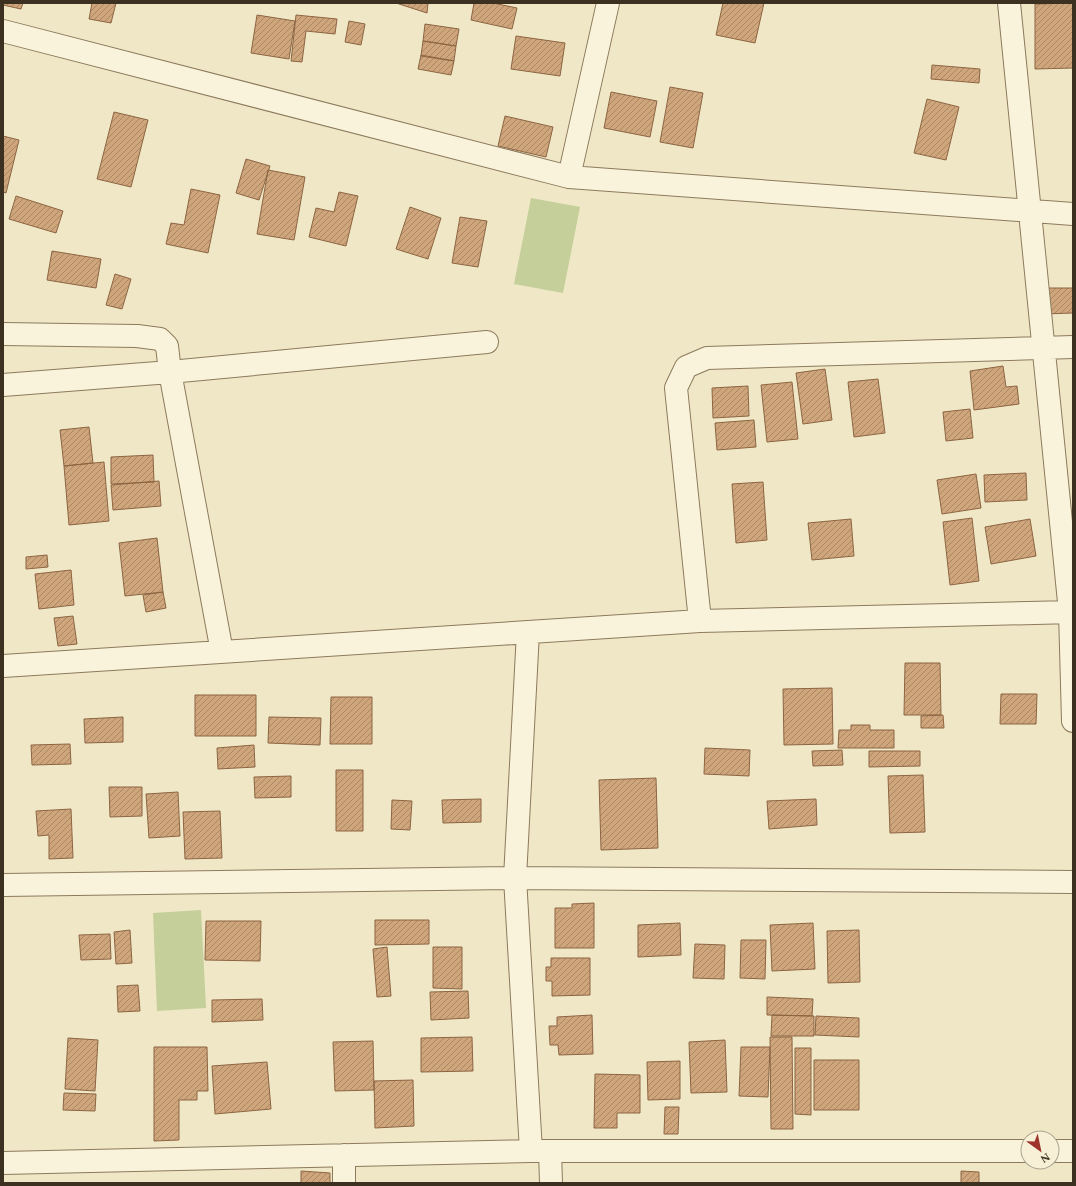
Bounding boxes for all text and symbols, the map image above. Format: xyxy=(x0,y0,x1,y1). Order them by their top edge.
north arrow xyxy=(1020,1130,1060,1170)
text: N xyxy=(1037,1148,1054,1168)

